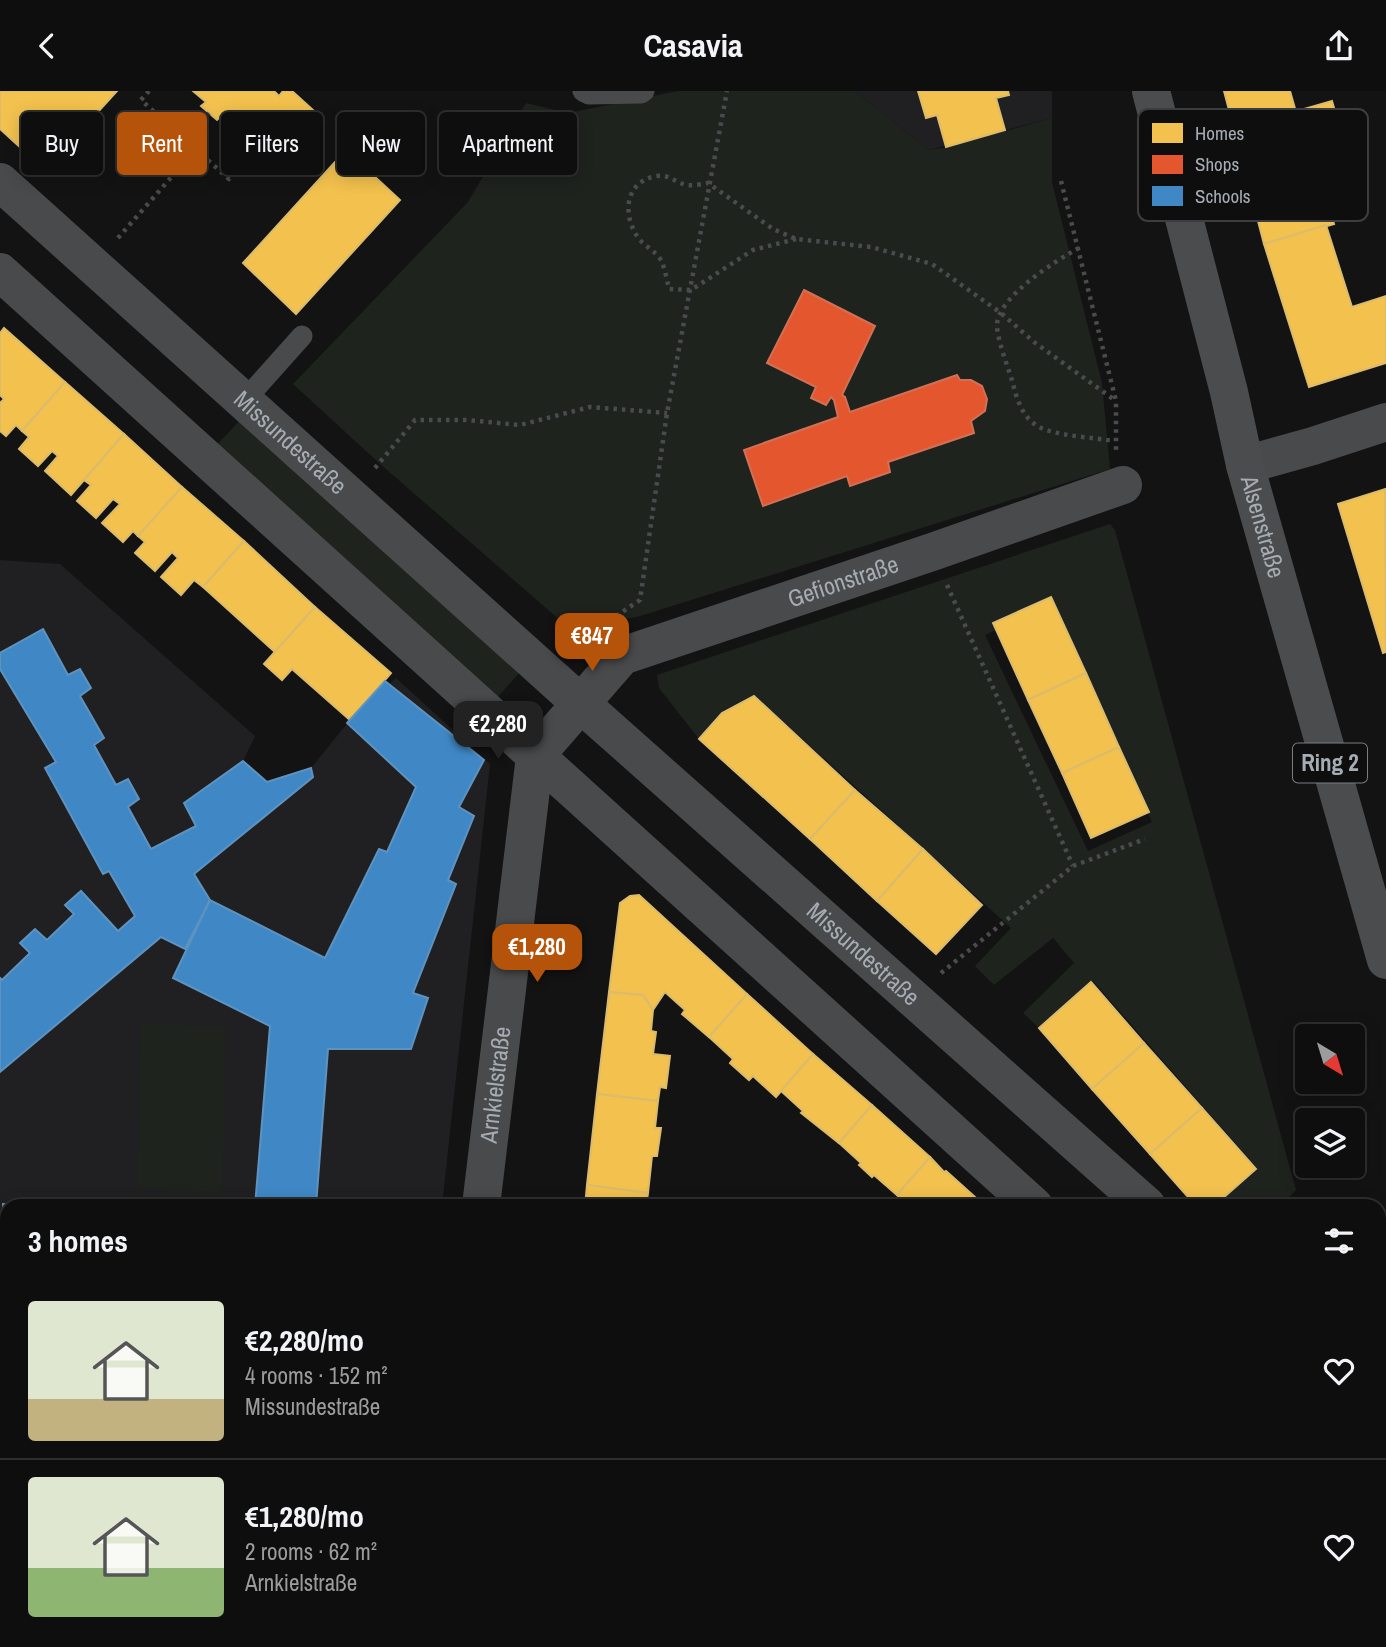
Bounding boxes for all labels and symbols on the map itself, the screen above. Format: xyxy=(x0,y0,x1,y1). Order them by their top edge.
legend xyxy=(1138,109,1368,221)
text: Homes xyxy=(1195,120,1245,146)
text: Shops xyxy=(1195,151,1239,177)
text: Schools xyxy=(1195,183,1251,209)
street label: Missundestraße xyxy=(228,383,354,501)
street label: Alsenstraße xyxy=(1234,471,1293,582)
street label: Gefionstraße xyxy=(783,547,902,614)
pin: €847 xyxy=(551,613,633,673)
pin: €2,280 xyxy=(441,701,555,761)
road number: Ring 2 xyxy=(1293,743,1367,783)
street label: Missundestraße xyxy=(800,895,927,1012)
pin: €1,280 xyxy=(480,925,594,984)
north arrow xyxy=(1295,1024,1365,1094)
street label: Arnkielstraße xyxy=(472,1025,517,1146)

